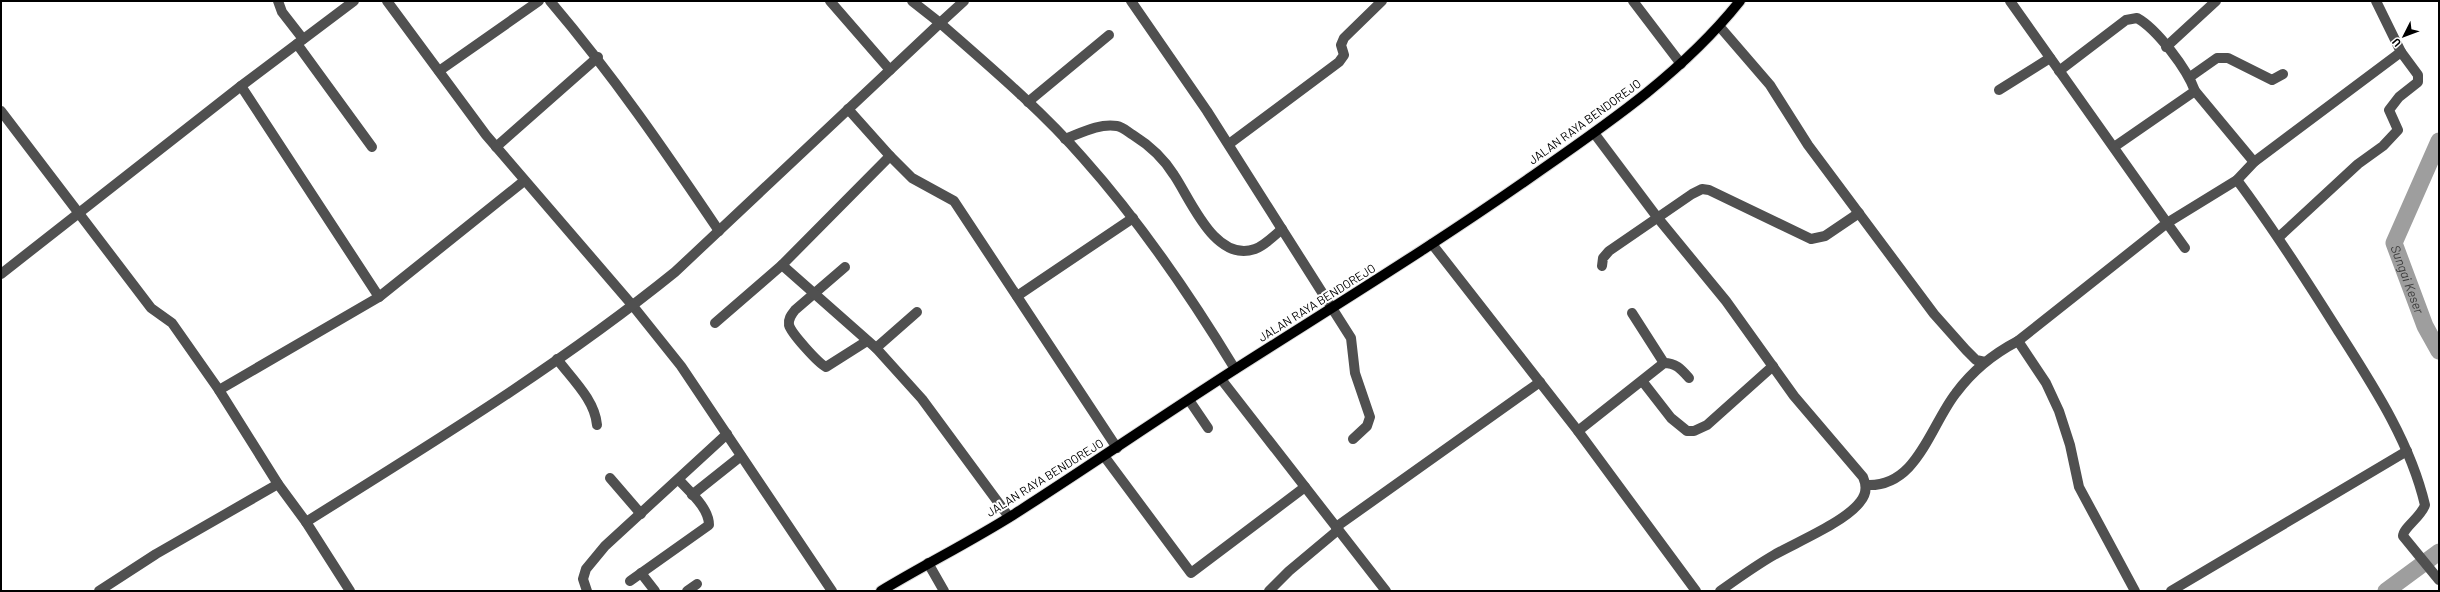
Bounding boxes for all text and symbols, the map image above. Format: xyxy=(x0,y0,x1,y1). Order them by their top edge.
north arrow xyxy=(2384,16,2424,56)
text: U xyxy=(2389,36,2403,50)
street label: JALAN RAYA BENDOREJO xyxy=(1526,76,1643,167)
water label: Sungai Keser xyxy=(2387,243,2428,316)
street label: JALAN RAYA BENDOREJO xyxy=(1255,260,1378,344)
street label: JALAN RAYA BENDOREJO xyxy=(983,435,1106,519)

